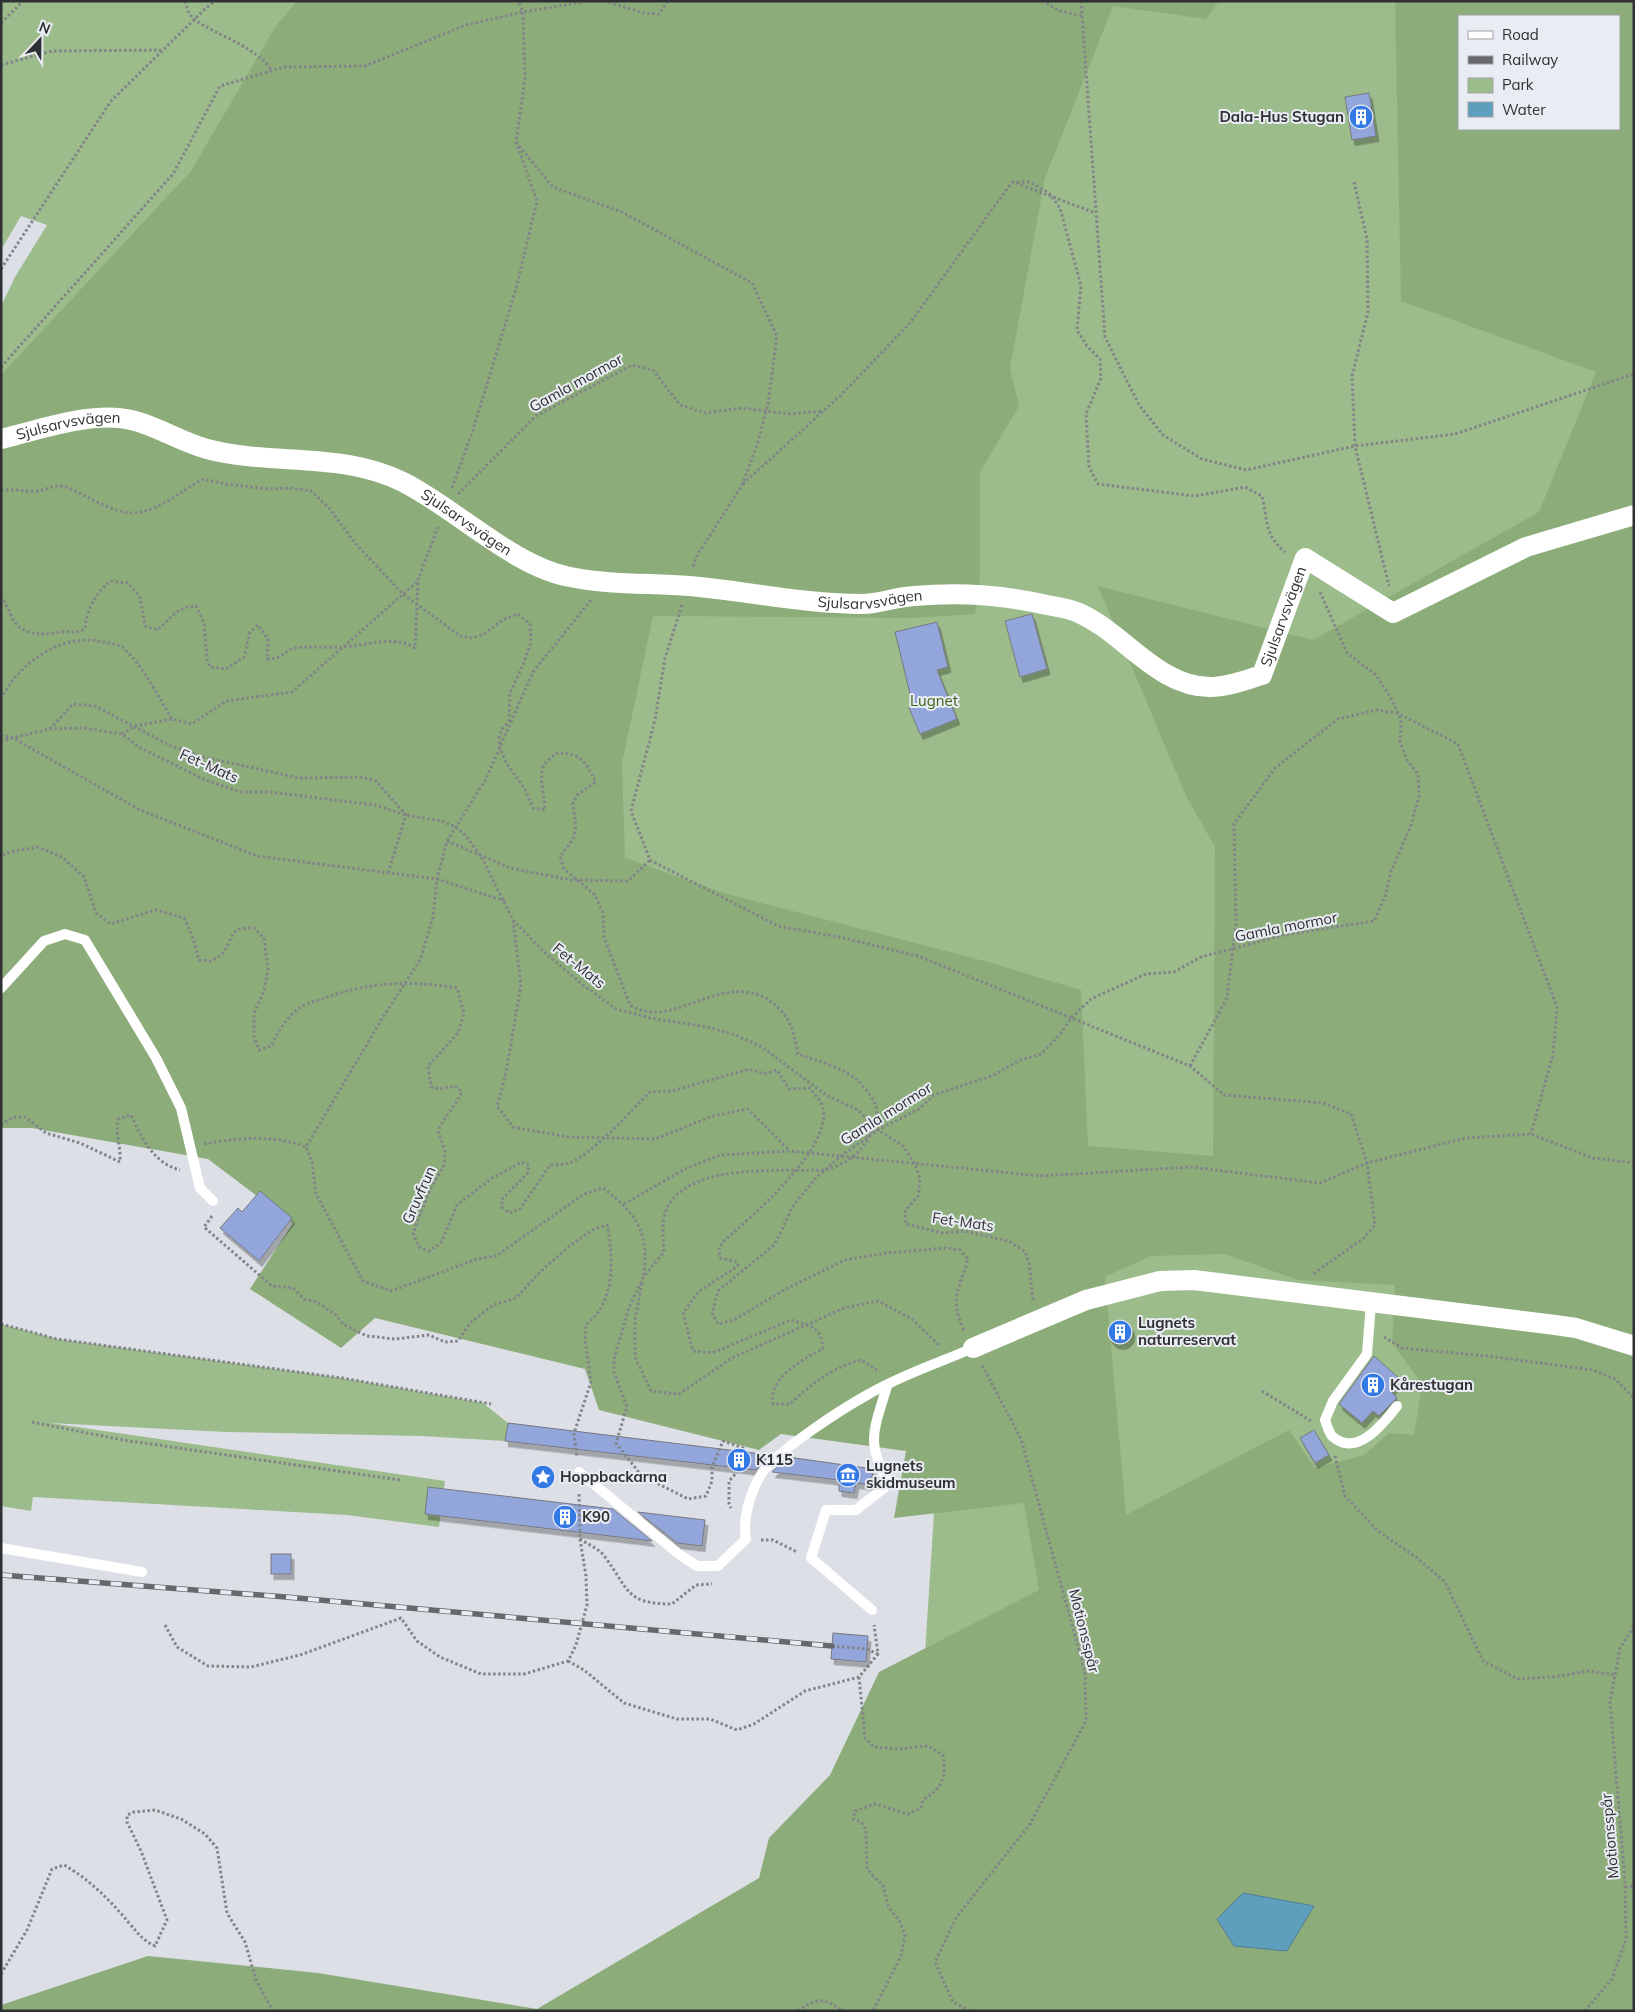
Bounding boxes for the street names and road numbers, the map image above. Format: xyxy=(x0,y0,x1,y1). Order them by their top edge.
street label: Gamla mormor xyxy=(526,349,626,416)
street label: Sjulsarvsvägen xyxy=(14,408,121,444)
street label: Sjulsarvsvägen xyxy=(418,484,515,559)
street label: Sjulsarvsvägen xyxy=(1256,563,1310,669)
street label: Sjulsarvsvägen xyxy=(817,585,923,613)
street label: Fet-Mats xyxy=(177,744,242,787)
street label: Gamla mormor xyxy=(1233,907,1339,946)
street label: Fet-Mats xyxy=(549,939,610,993)
street label: Gamla mormor xyxy=(837,1078,935,1149)
street label: Gruvfrun xyxy=(397,1163,440,1227)
street label: Fet-Mats xyxy=(931,1208,995,1235)
street label: Motionsspår xyxy=(1065,1587,1104,1675)
street label: Motionsspår xyxy=(1596,1792,1623,1880)

